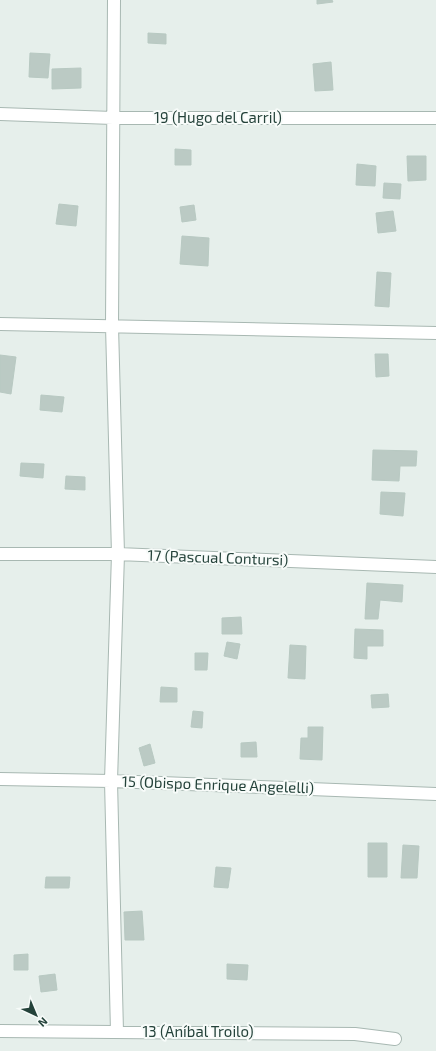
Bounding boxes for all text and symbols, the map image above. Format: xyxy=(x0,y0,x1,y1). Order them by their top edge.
street label: 19 (Hugo del Carril) xyxy=(154,108,282,126)
street label: 17 (Pascual Contursi) xyxy=(147,546,289,568)
street label: 15 (Obispo Enrique Angelelli) xyxy=(122,772,314,796)
north arrow xyxy=(16,995,56,1035)
text: N xyxy=(36,1015,51,1030)
street label: 13 (Aníbal Troilo) xyxy=(142,1022,254,1040)

